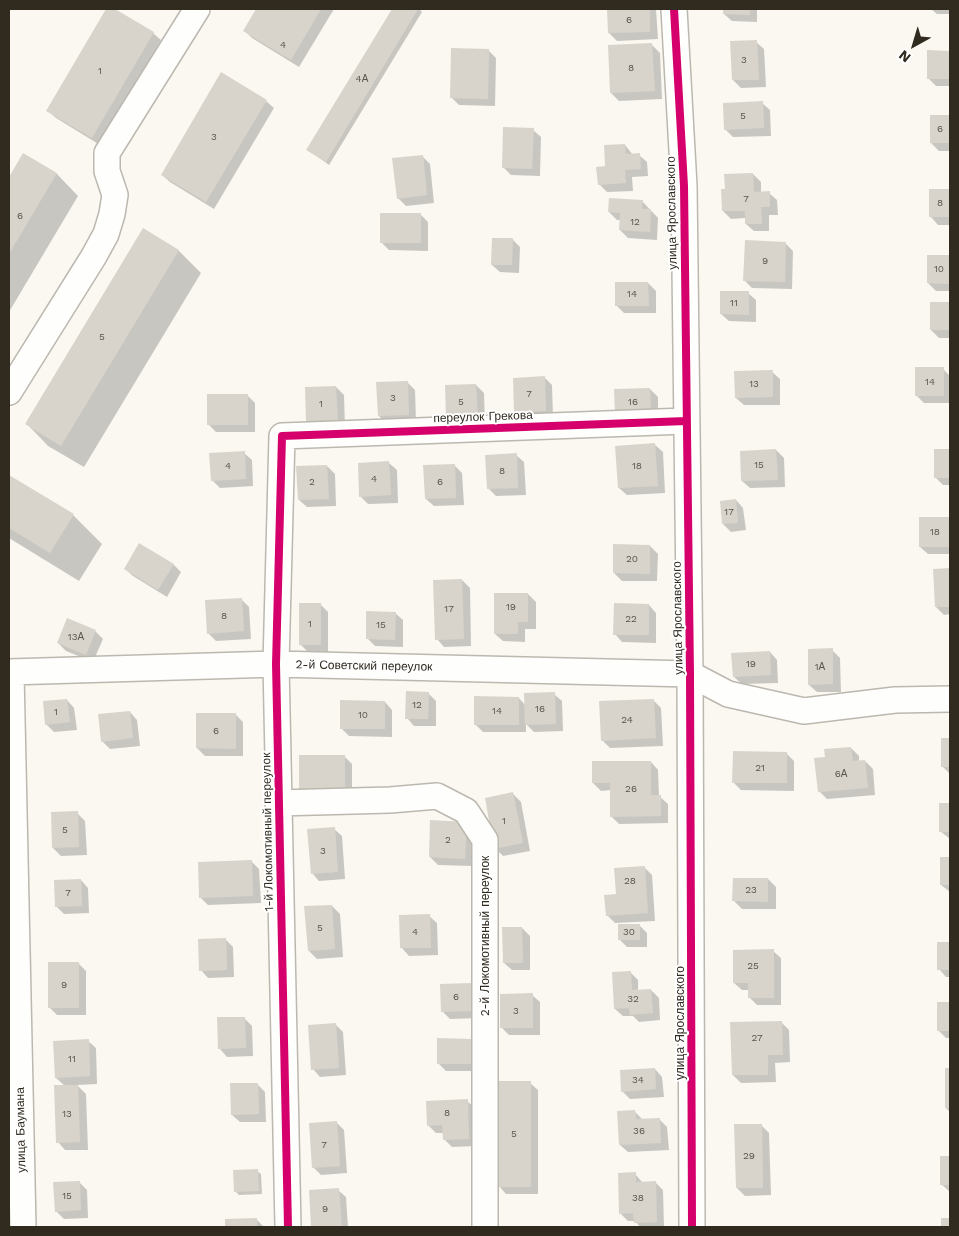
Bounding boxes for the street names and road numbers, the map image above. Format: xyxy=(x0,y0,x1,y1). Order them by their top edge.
street label: улица Ярославского xyxy=(664,156,680,270)
street label: переулок Грекова xyxy=(433,408,533,426)
street label: улица Ярославского xyxy=(670,561,686,675)
street label: 2-й Советский переулок xyxy=(295,658,433,674)
street label: 1-й Локомотивный переулок xyxy=(259,753,277,911)
street label: 2-й Локомотивный переулок xyxy=(478,856,492,1016)
street label: улица Ярославского xyxy=(673,966,687,1080)
street label: улица Баумана xyxy=(13,1087,29,1173)

